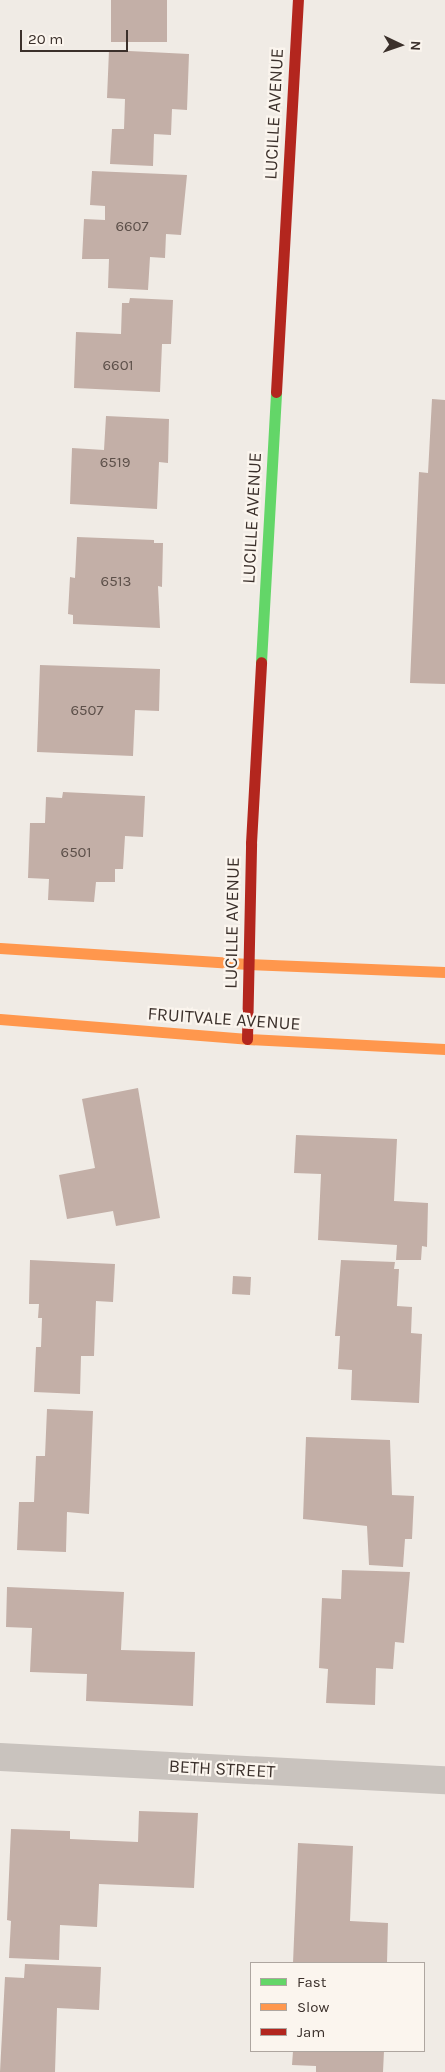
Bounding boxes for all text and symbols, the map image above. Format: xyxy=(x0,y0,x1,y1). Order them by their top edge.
scale bar xyxy=(22,20,130,52)
north arrow xyxy=(375,20,425,70)
text: 20 m xyxy=(28,30,63,48)
text: N xyxy=(407,40,424,51)
street label: LUCILLE AVENUE xyxy=(260,48,288,180)
house number: 6607 xyxy=(115,218,149,236)
house number: 6601 xyxy=(102,357,134,375)
street label: LUCILLE AVENUE xyxy=(238,452,266,584)
house number: 6519 xyxy=(100,454,130,472)
house number: 6513 xyxy=(101,573,131,591)
house number: 6507 xyxy=(71,702,103,720)
house number: 6501 xyxy=(61,844,91,862)
street label: LUCILLE AVENUE xyxy=(220,857,244,989)
street label: FRUITVALE AVENUE xyxy=(147,1003,301,1035)
street label: BETH STREET xyxy=(168,1755,276,1783)
legend xyxy=(250,1962,425,2052)
text: Fast xyxy=(297,1973,326,1991)
text: Slow xyxy=(297,1998,329,2016)
text: Jam xyxy=(297,2023,325,2041)

